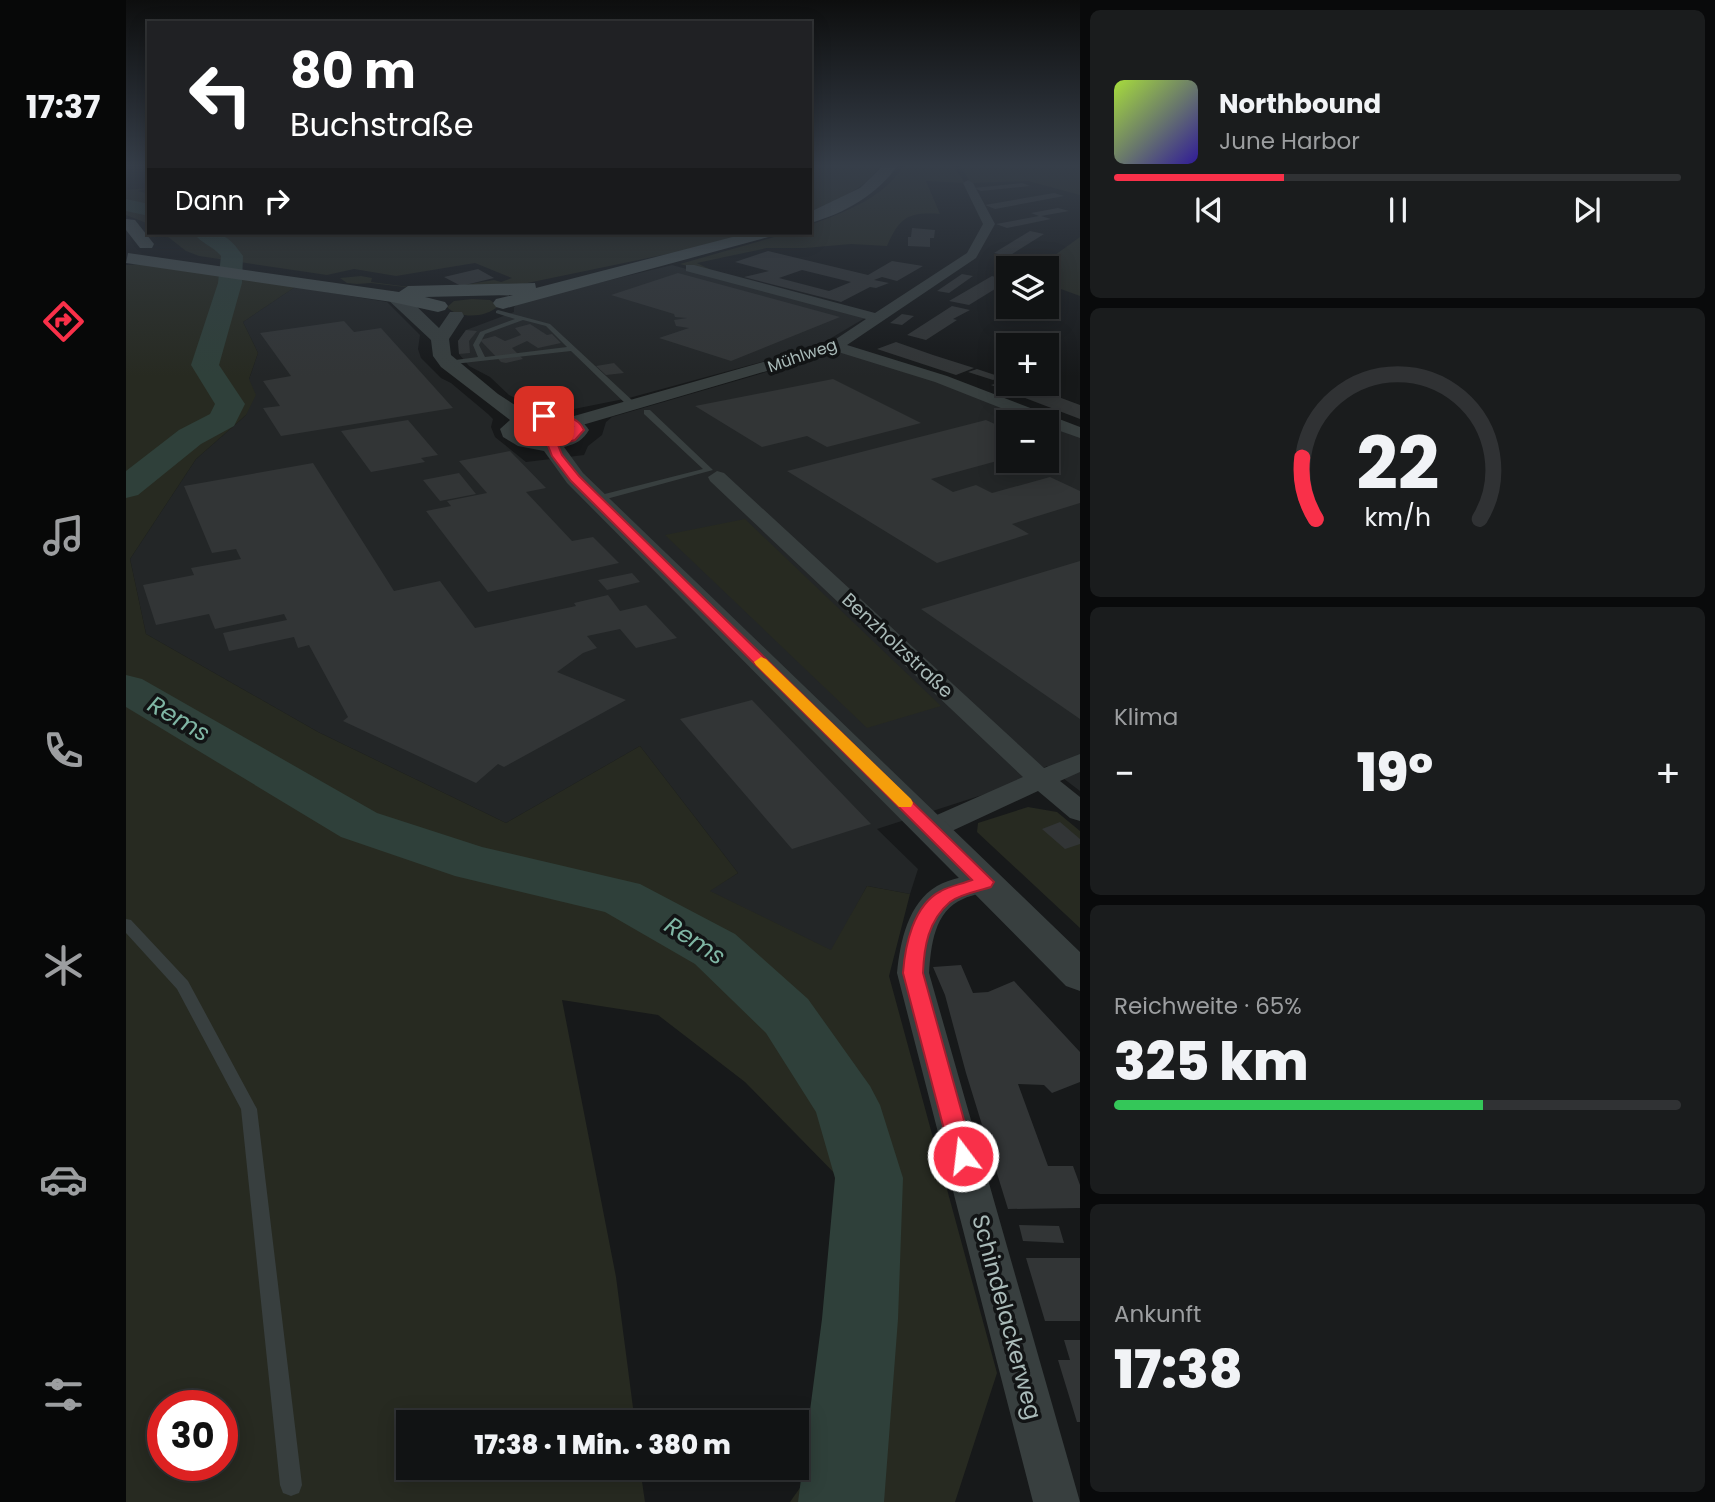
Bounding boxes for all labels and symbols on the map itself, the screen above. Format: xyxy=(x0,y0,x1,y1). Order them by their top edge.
street label: Mühlweg xyxy=(764,333,840,378)
pin xyxy=(514,386,574,446)
street label: Benzholzstraße xyxy=(836,587,959,704)
water label: Rems xyxy=(142,688,216,750)
water label: Rems xyxy=(658,909,732,973)
position arrow xyxy=(926,1119,1000,1193)
street label: Schindelackerweg xyxy=(964,1211,1050,1423)
speed limit sign: 30 xyxy=(147,1390,238,1481)

